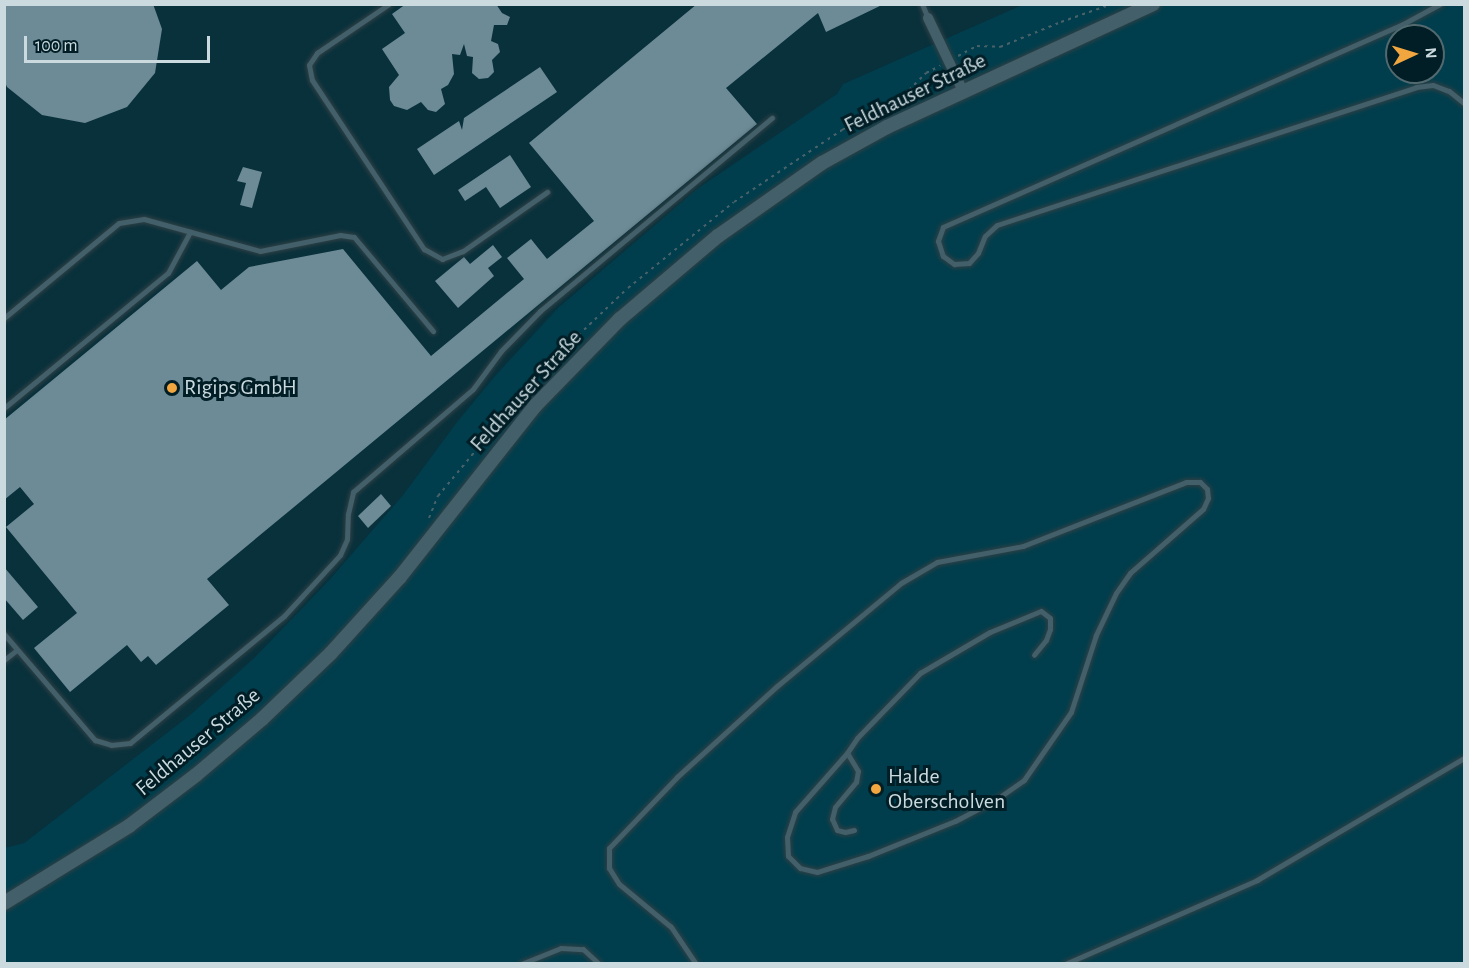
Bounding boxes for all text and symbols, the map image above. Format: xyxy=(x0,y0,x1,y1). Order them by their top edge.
scale bar xyxy=(27,24,213,62)
north arrow xyxy=(1385,24,1445,84)
text: 100 m xyxy=(35,37,78,55)
street label: Feldhauser Straße xyxy=(840,47,990,139)
text: N xyxy=(1423,47,1439,59)
street label: Feldhauser Straße xyxy=(465,325,587,457)
place label: Rigips GmbH xyxy=(184,375,297,401)
marker: Rigips GmbH xyxy=(165,381,179,395)
street label: Feldhauser Straße xyxy=(130,682,266,802)
place label: Halde Oberscholven xyxy=(888,763,1005,814)
marker: Halde Oberscholven xyxy=(869,782,883,796)

